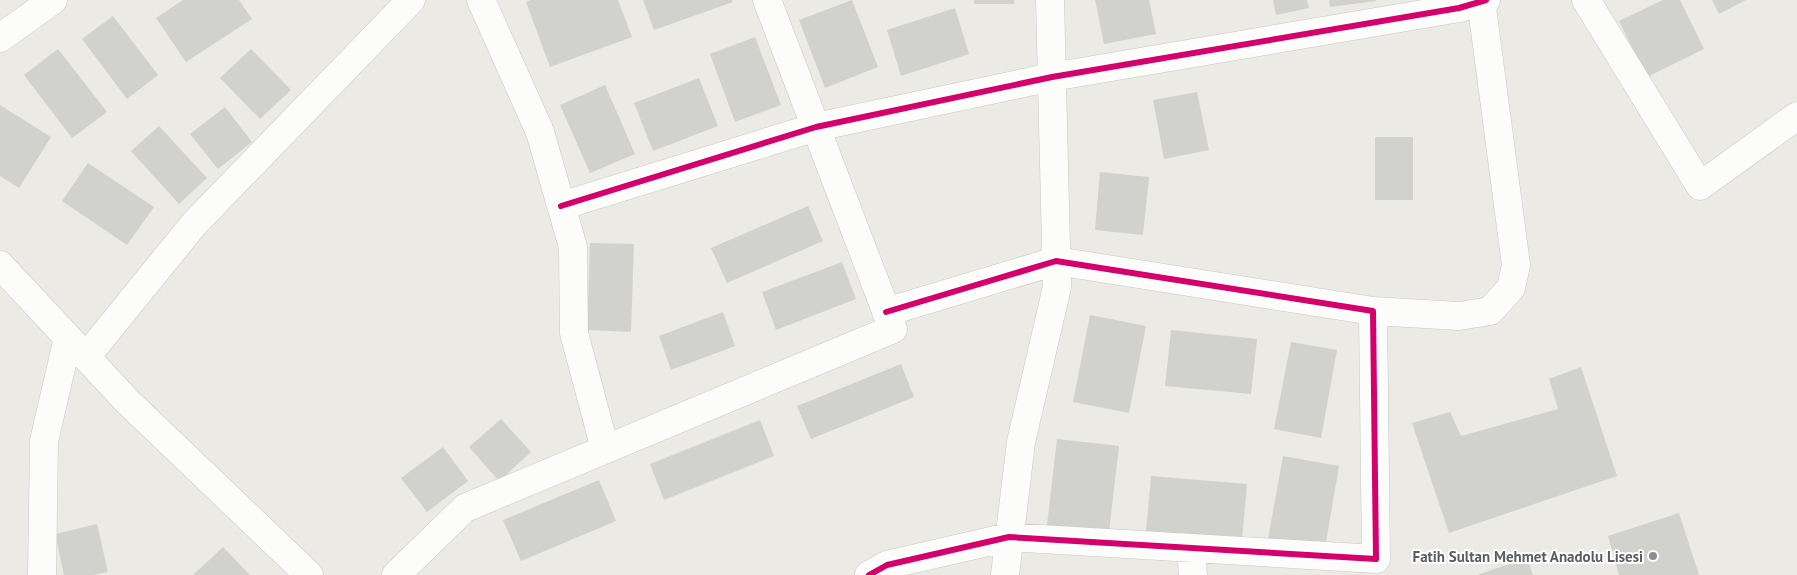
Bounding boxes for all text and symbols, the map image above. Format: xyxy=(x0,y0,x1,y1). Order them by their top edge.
place label: Fatih Sultan Mehmet Anadolu Lisesi xyxy=(1413,547,1643,566)
marker: Fatih Sultan Mehmet Anadolu Lisesi xyxy=(1647,550,1659,562)

